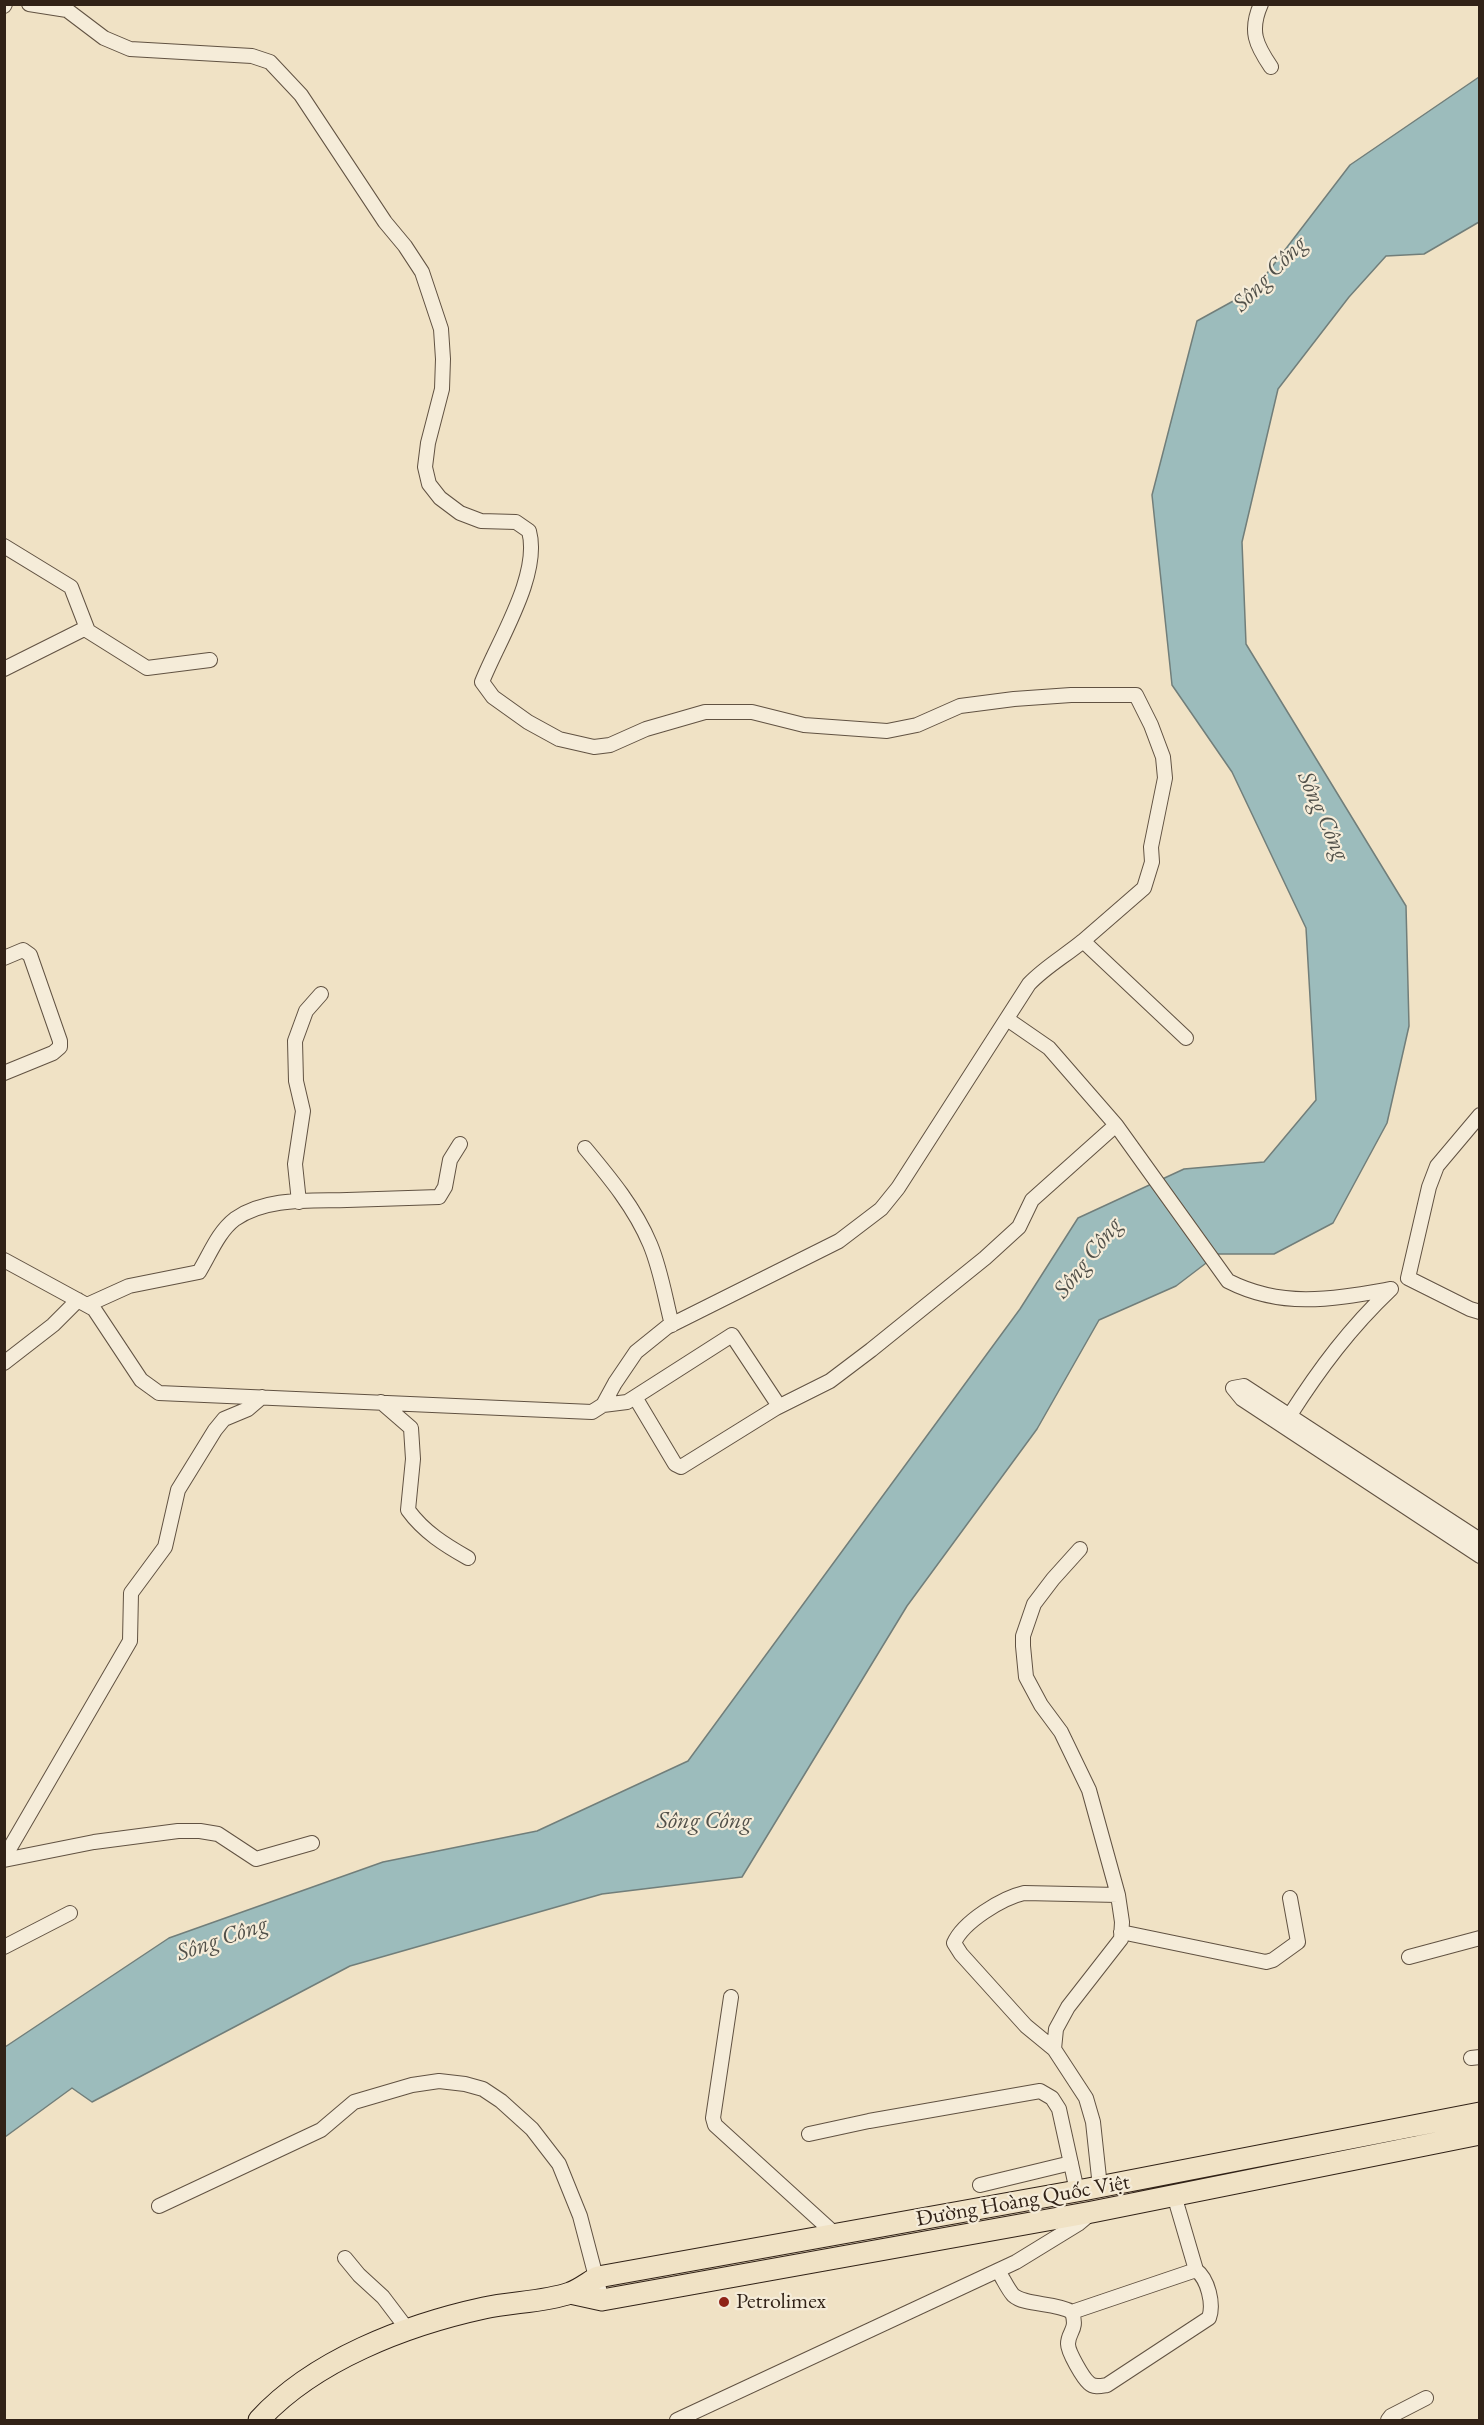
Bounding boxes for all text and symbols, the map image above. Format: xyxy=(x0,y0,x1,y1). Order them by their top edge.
water label: Sông Công xyxy=(1227,230,1313,318)
water label: Sông Công xyxy=(1291,767,1355,865)
water label: Sông Công xyxy=(1048,1212,1128,1304)
water label: Sông Công xyxy=(657,1807,751,1835)
water label: Sông Công xyxy=(173,1910,271,1968)
street label: Đường Hoàng Quốc Việt xyxy=(914,2169,1132,2233)
place label: Petrolimex xyxy=(736,2289,826,2315)
marker: Petrolimex xyxy=(717,2295,731,2309)

